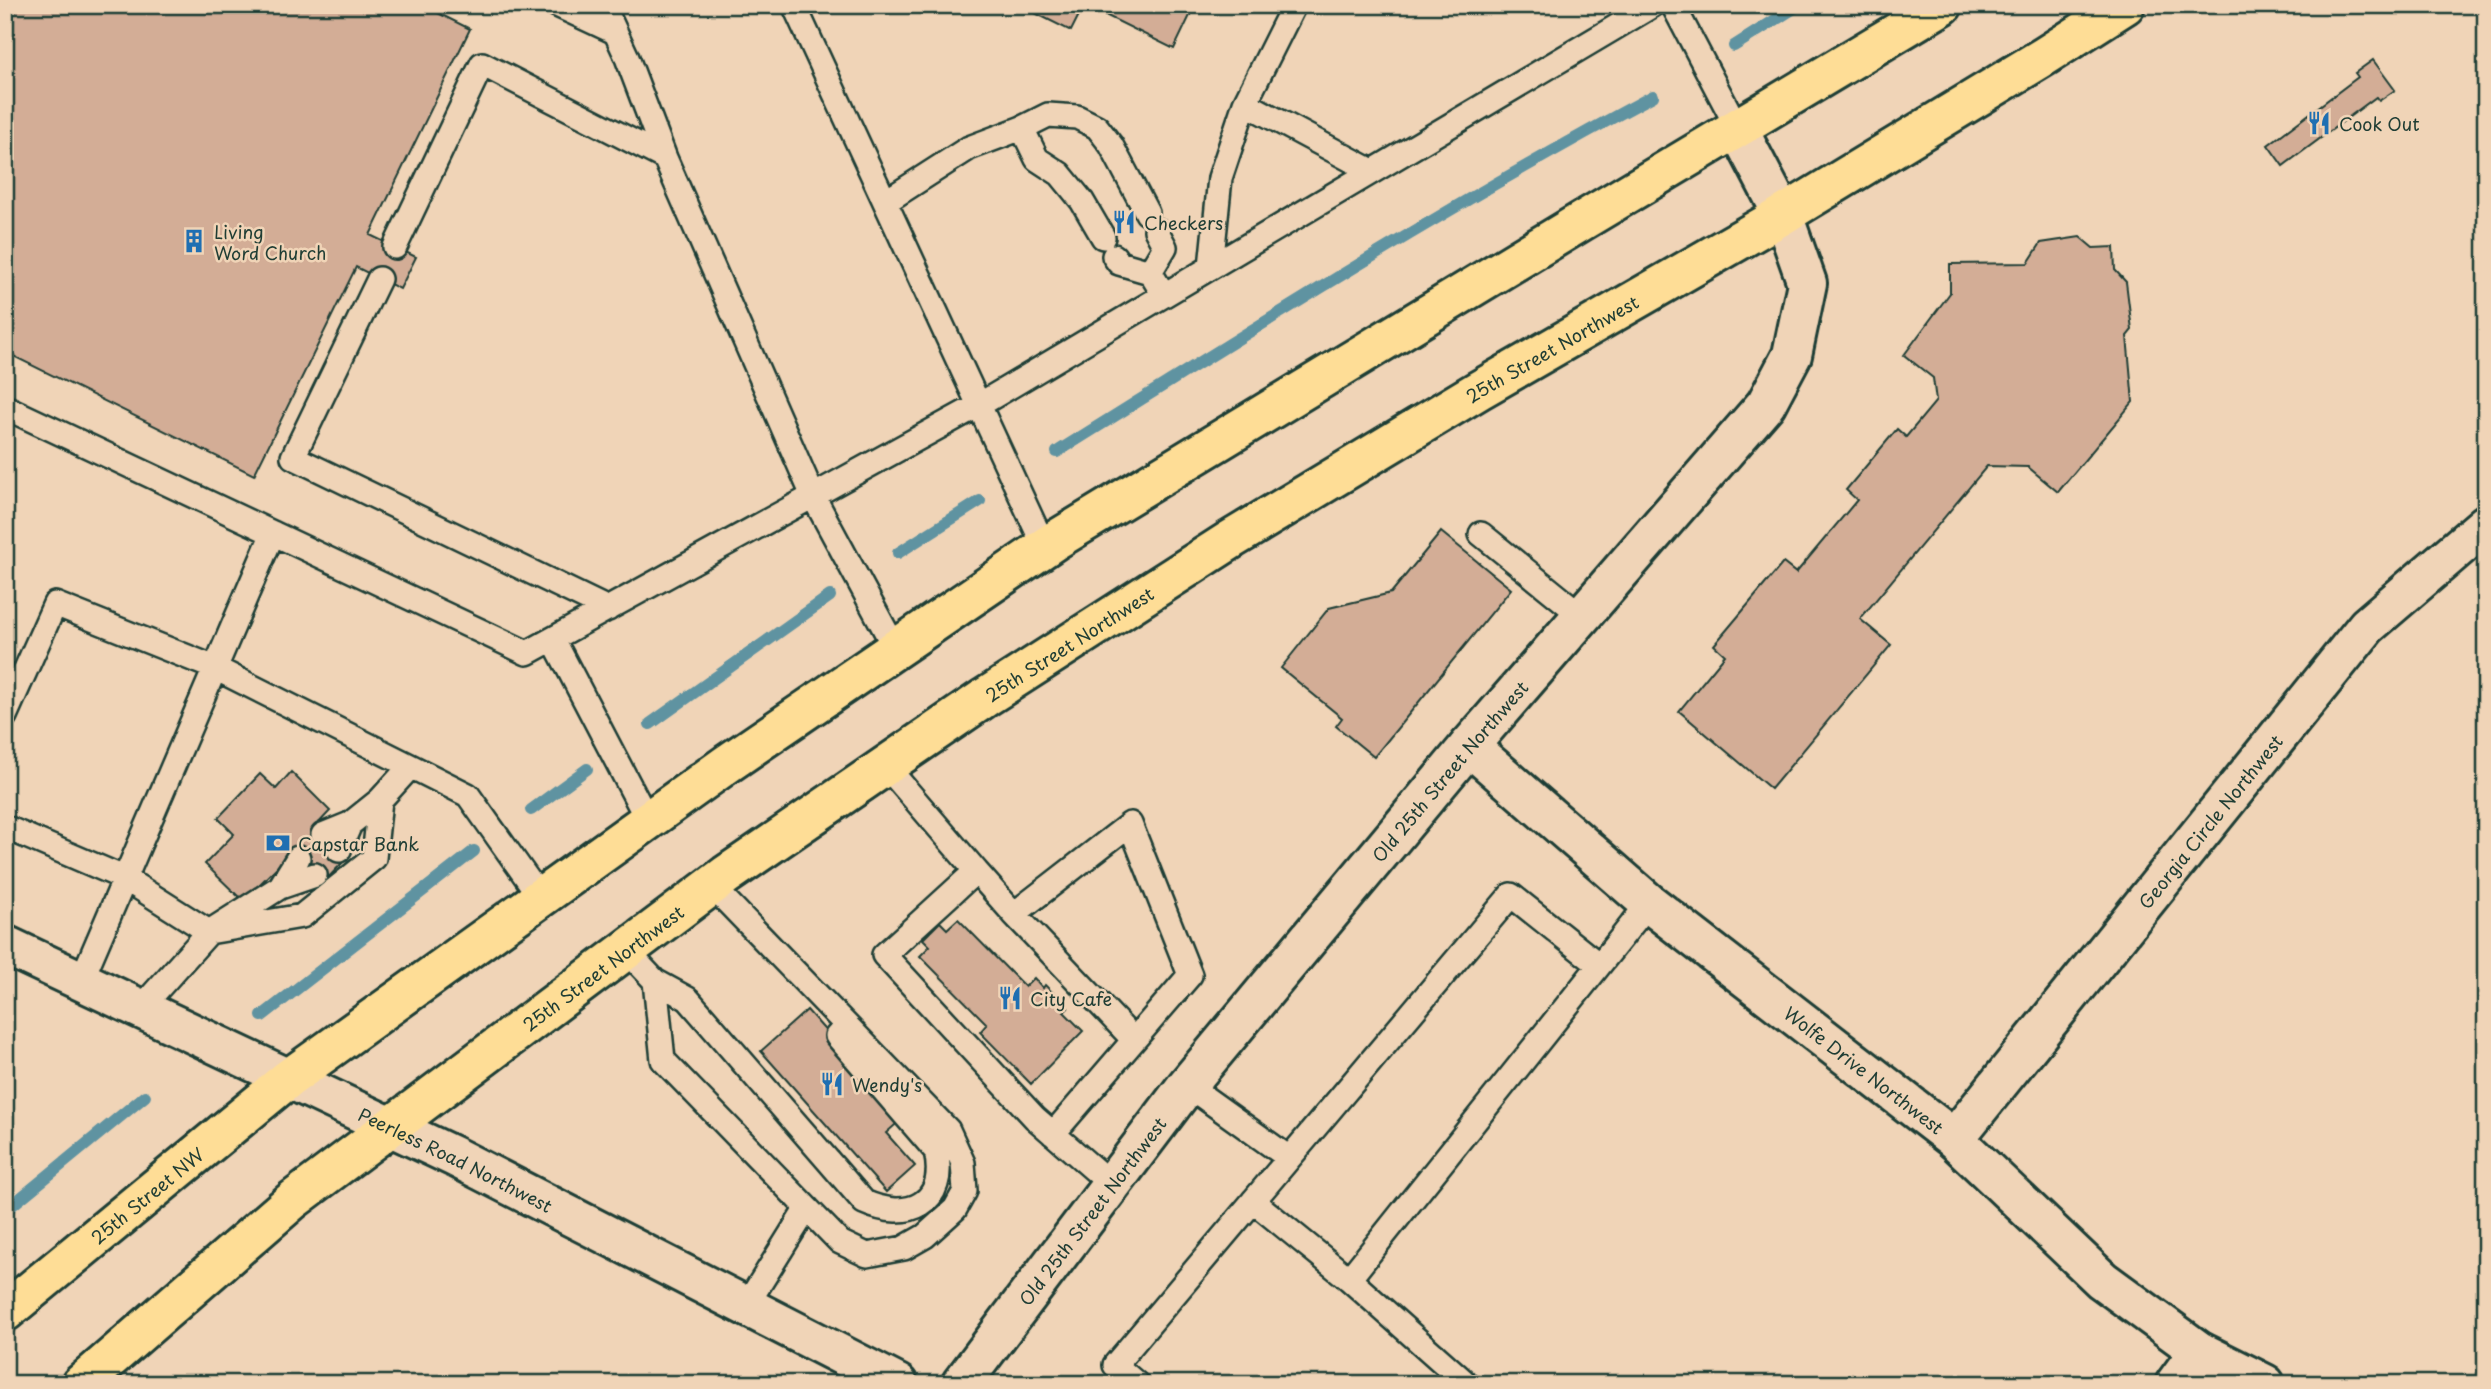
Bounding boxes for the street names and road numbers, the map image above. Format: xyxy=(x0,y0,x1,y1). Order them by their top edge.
street label: 25th Street Northwest xyxy=(1460,288,1643,409)
street label: 25th Street Northwest xyxy=(980,579,1159,708)
street label: Old 25th Street Northwest xyxy=(1365,674,1534,868)
street label: Georgia Circle Northwest xyxy=(2131,728,2288,914)
street label: 25th Street Northwest xyxy=(517,898,689,1037)
street label: Wolfe Drive Northwest xyxy=(1779,999,1950,1140)
street label: Peerless Road Northwest xyxy=(354,1100,557,1218)
street label: Old 25th Street Northwest xyxy=(1012,1111,1172,1311)
street label: 25th Street NW xyxy=(85,1140,209,1250)

